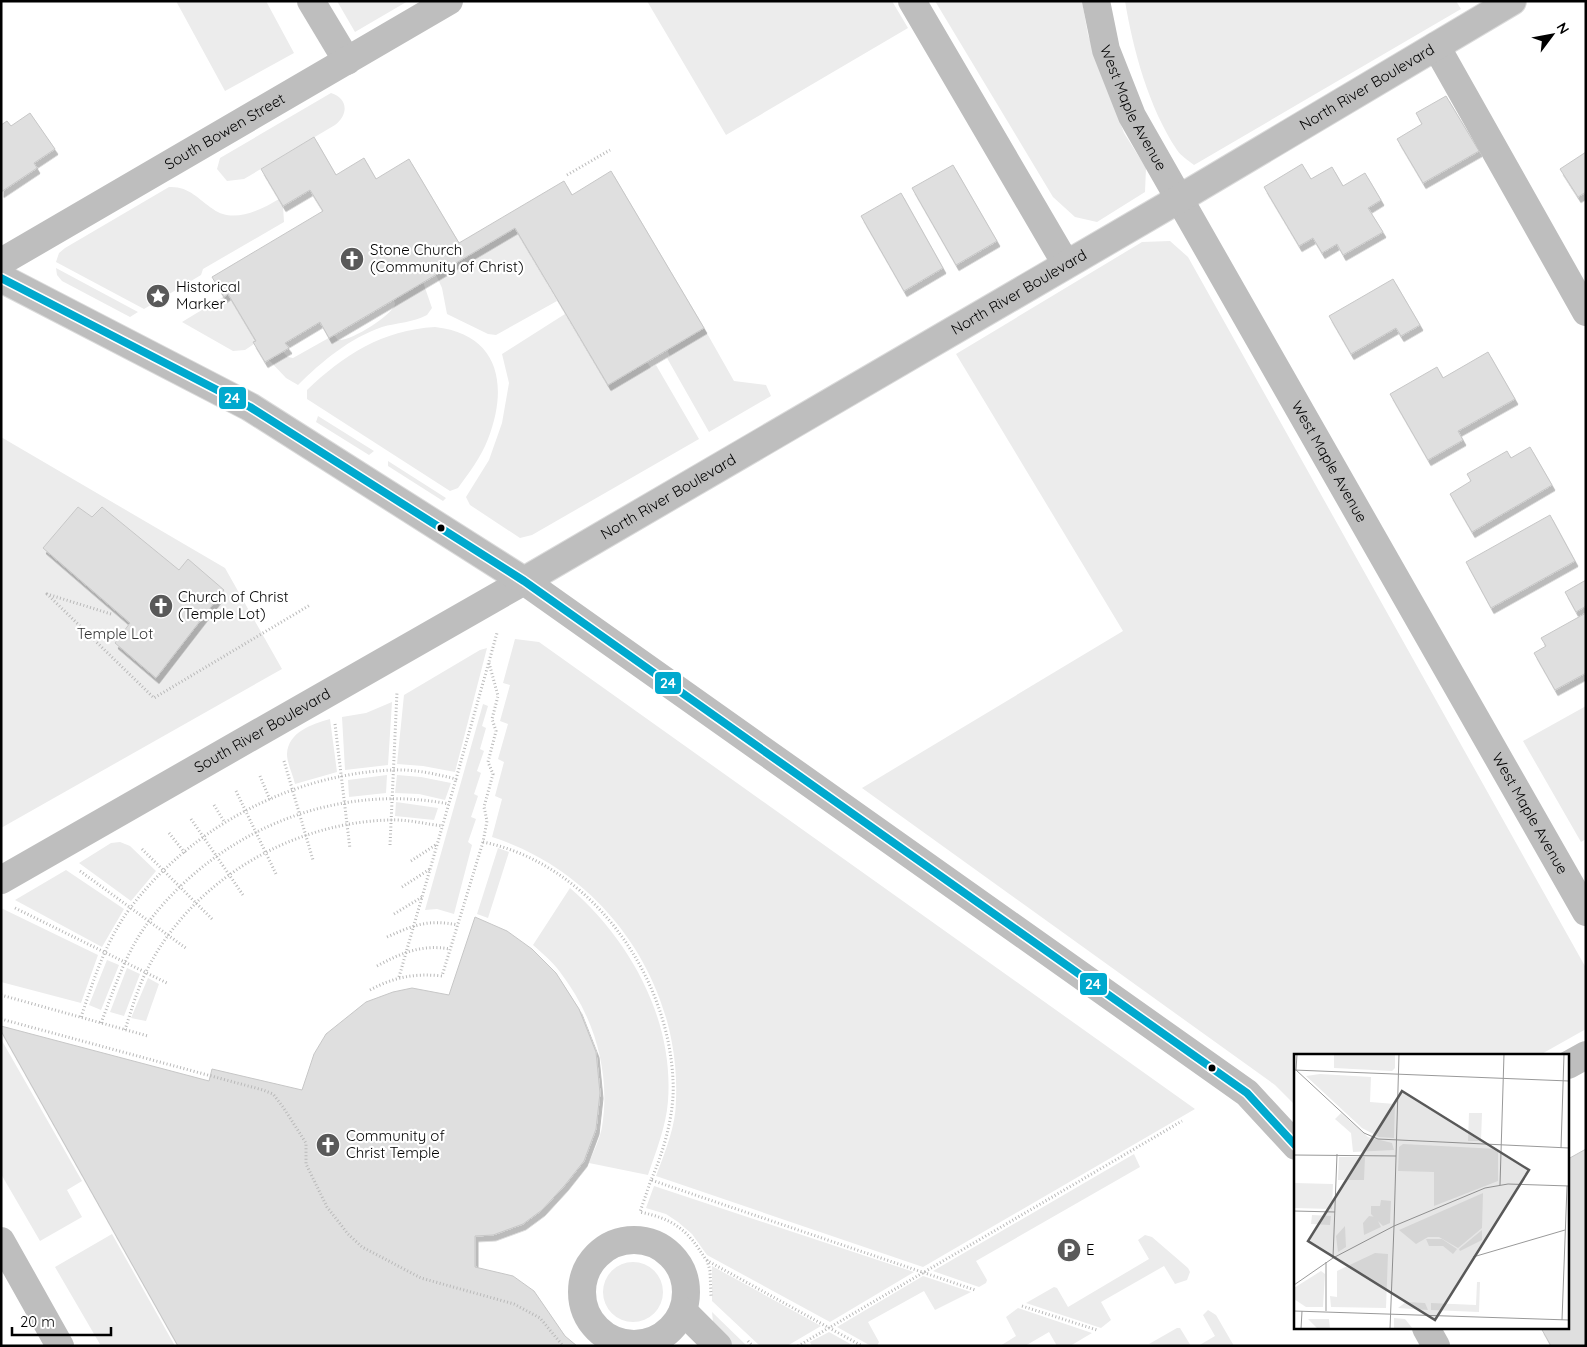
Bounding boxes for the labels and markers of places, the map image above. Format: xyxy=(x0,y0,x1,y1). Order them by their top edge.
place label: Stone Church (Community of Christ) xyxy=(370,240,524,276)
church icon: Stone Church (Community of Christ) xyxy=(339,246,365,272)
place label: Historical Marker xyxy=(176,277,240,313)
place icon: Historical Marker xyxy=(145,283,171,309)
unlabelled marker xyxy=(436,523,446,533)
place label: Church of Christ (Temple Lot) xyxy=(178,587,289,623)
church icon: Church of Christ (Temple Lot) xyxy=(148,593,174,619)
unlabelled marker xyxy=(1207,1063,1217,1073)
place label: Community of Christ Temple xyxy=(346,1126,445,1162)
church icon: Community of Christ Temple xyxy=(315,1132,341,1158)
parking icon: E xyxy=(1056,1237,1082,1263)
place label: E xyxy=(1086,1240,1095,1259)

